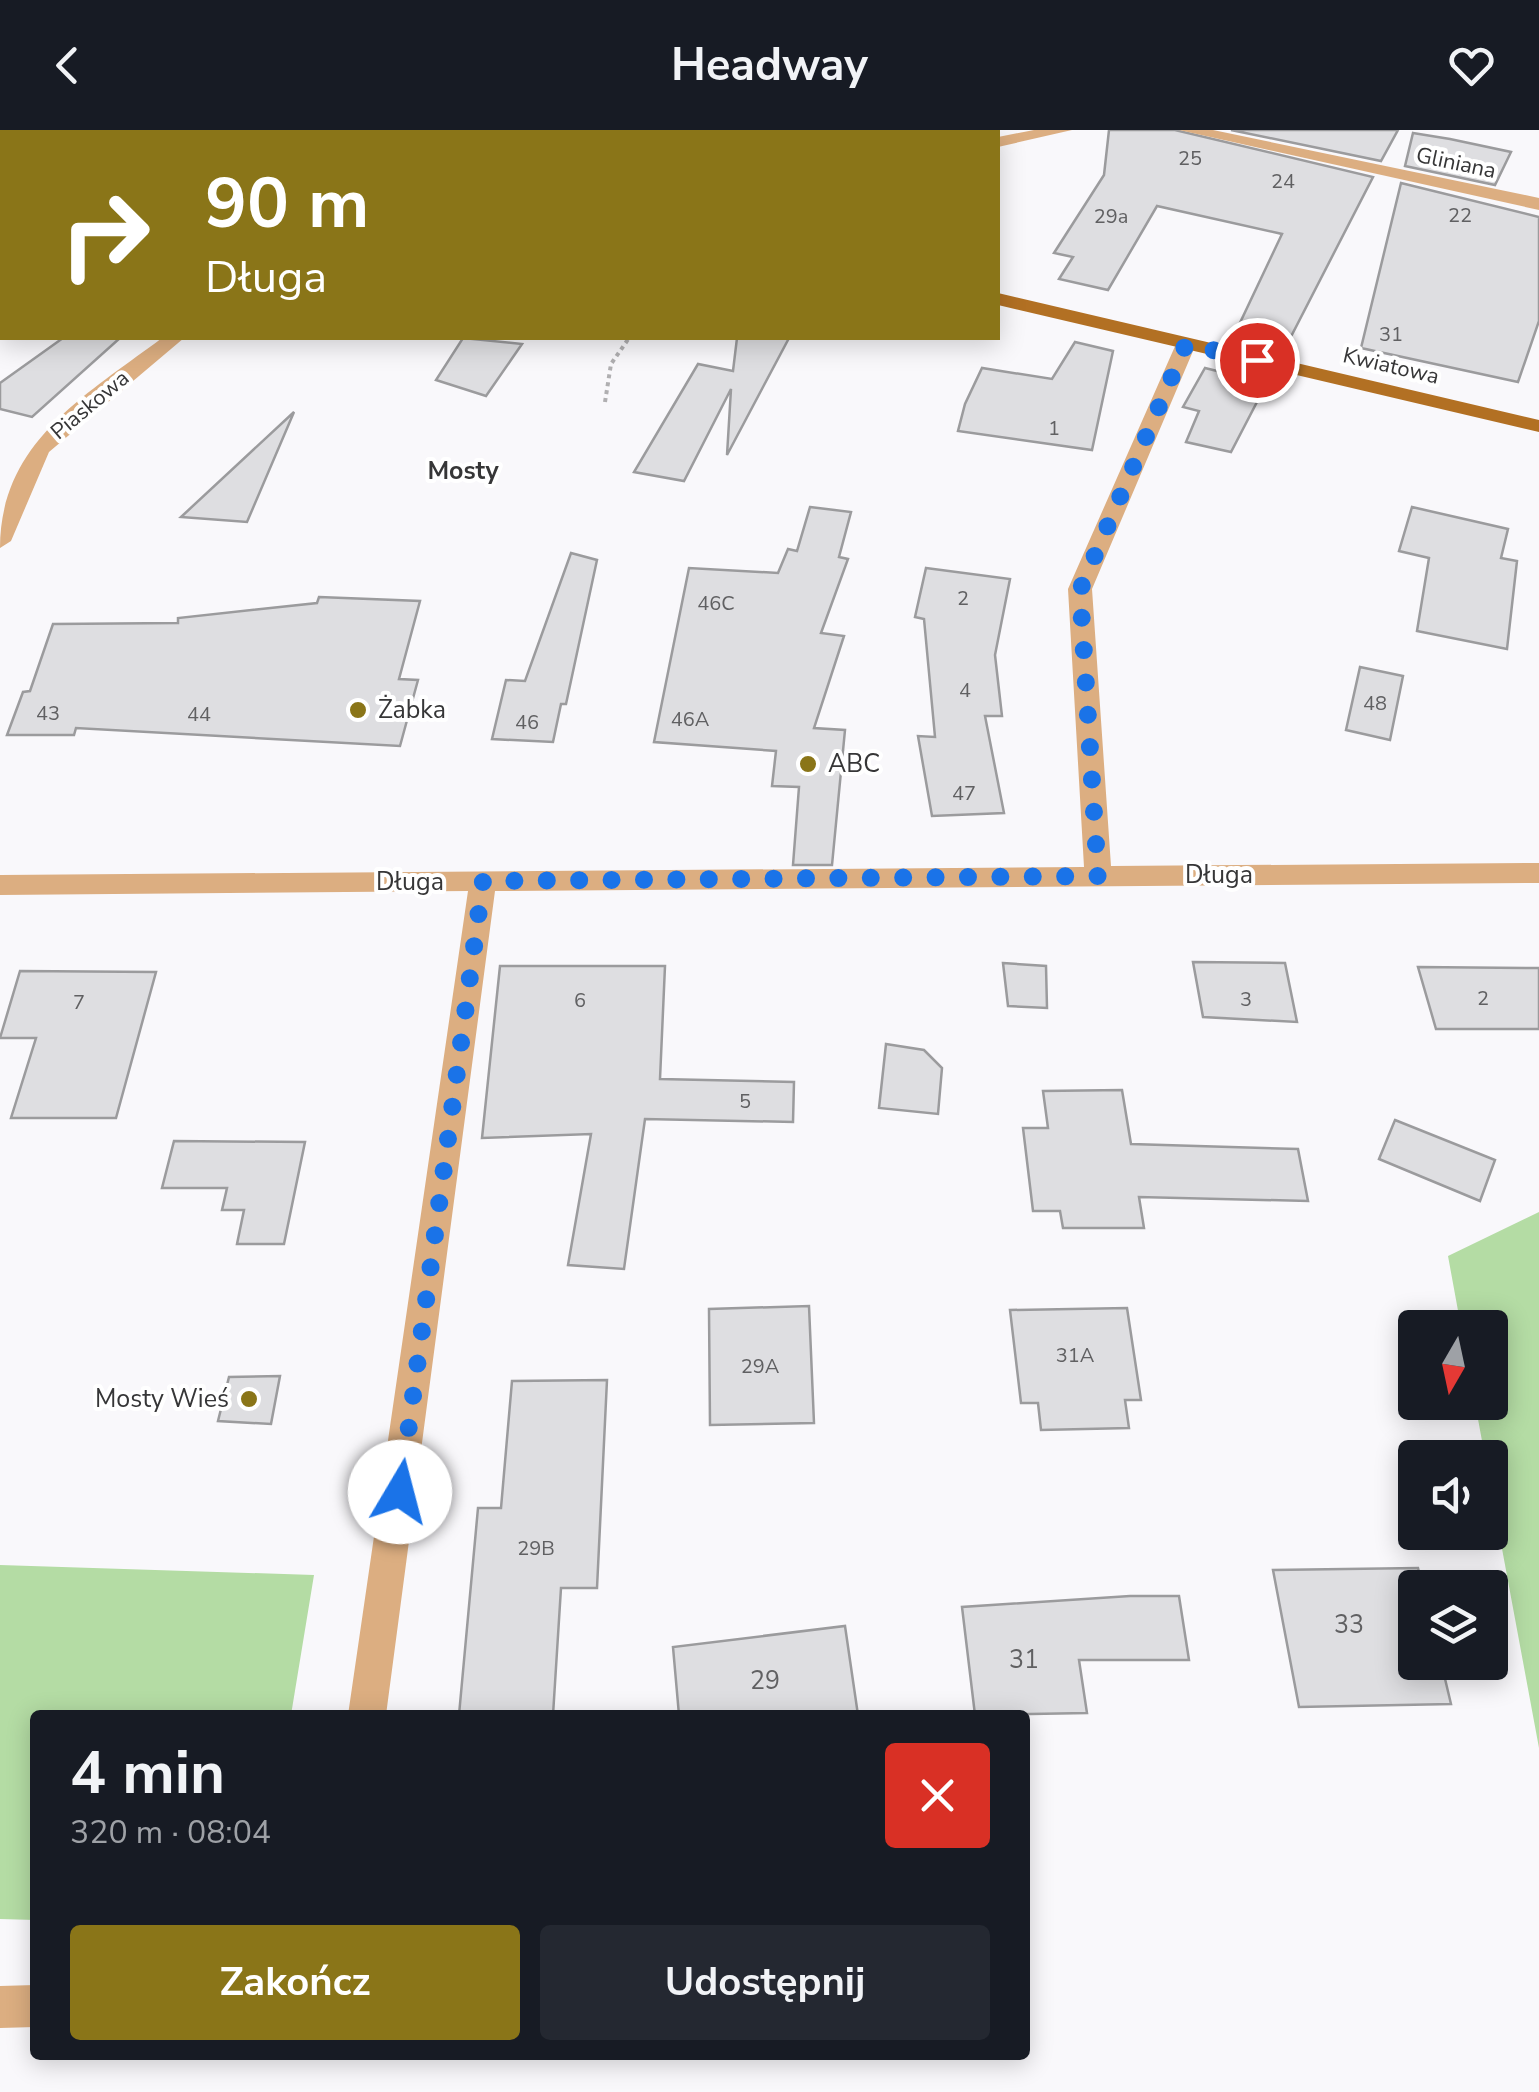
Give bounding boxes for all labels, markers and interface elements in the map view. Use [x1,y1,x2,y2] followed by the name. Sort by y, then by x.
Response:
[671,35,868,96] text: Headway
[40,38,95,93] icon: back
[1444,38,1499,93] icon: heart
[1413,140,1499,186] street label: Gliniana
[1178,145,1202,172] house number: 25
[205,156,369,252] text: 90 m
[1271,168,1295,195] house number: 24
[40,170,170,300] icon: right
[1448,202,1472,229] house number: 22
[1094,203,1128,230] house number: 29a
[205,247,327,308] text: Długa
[1215,318,1300,403] pin
[1379,321,1403,348] house number: 31
[1230,333,1285,388] icon: arrive
[1340,340,1442,392] street label: Kwiatowa
[44,363,136,447] street label: Piaskowa
[1048,415,1060,442] house number: 1
[427,454,499,488] district label: Mosty
[957,585,969,612] house number: 2
[697,590,735,617] house number: 46C
[959,677,971,704] house number: 4
[1363,690,1387,717] house number: 48
[378,693,446,727] place label: Żabka
[347,699,369,721] marker: Żabka
[36,700,60,727] house number: 43
[187,701,211,728] house number: 44
[671,706,710,733] house number: 46A
[515,709,539,736] house number: 46
[828,747,880,781] place label: ABC
[797,753,819,775] marker: ABC
[952,780,976,807] house number: 47
[1185,858,1253,892] street label: Długa
[376,865,444,899] street label: Długa
[1477,985,1489,1012] house number: 2
[1240,986,1252,1013] house number: 3
[574,987,586,1014] house number: 6
[73,989,85,1016] house number: 7
[739,1088,751,1115] house number: 5
[1398,1310,1508,1420] north arrow
[1398,1310,1508,1680] map controls
[1056,1342,1095,1369] house number: 31A
[741,1353,780,1380] house number: 29A
[95,1382,229,1416] place label: Mosty Wieś
[238,1388,260,1410] marker: Mosty Wieś
[348,1440,452,1544] position arrow
[1398,1440,1508,1550] button: sound
[517,1535,555,1562] house number: 29B
[1398,1570,1508,1680] button: layers
[1334,1608,1364,1642] house number: 33
[1009,1643,1039,1677] house number: 31
[750,1664,780,1698] house number: 29
[70,1732,225,1814] text: 4 min
[885,1743,990,1848] button: close
[70,1811,271,1854] text: 320 m · 08:04
[70,1925,520,2040] button: Zakończ
[540,1925,990,2040] button: Udostępnij

